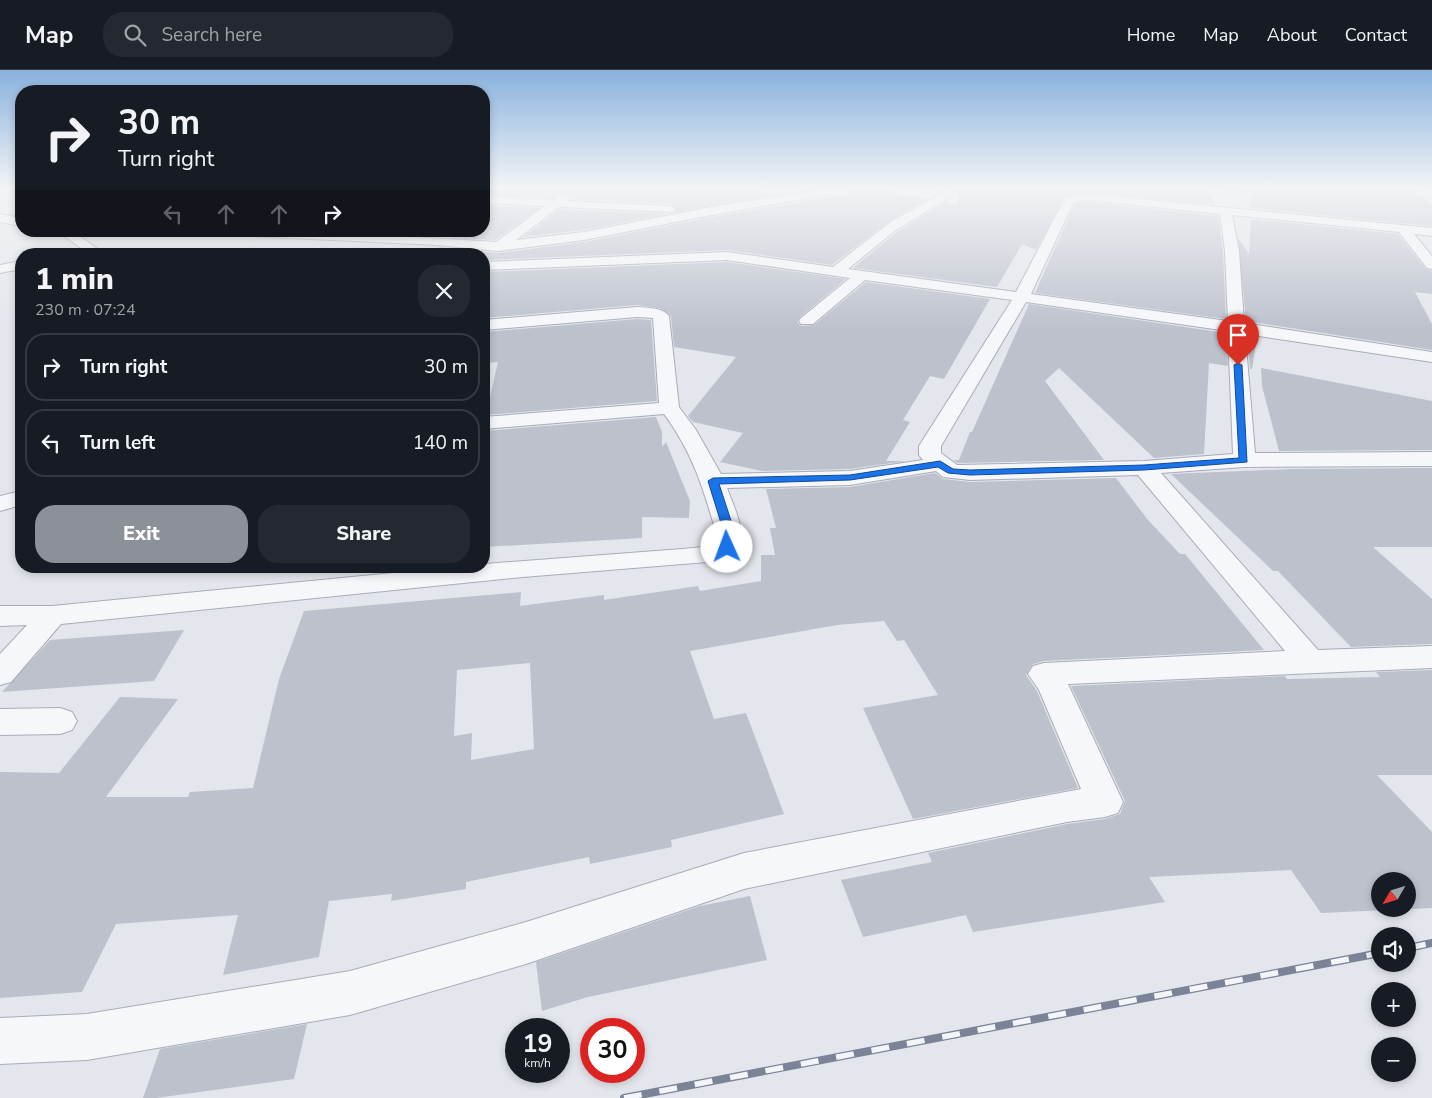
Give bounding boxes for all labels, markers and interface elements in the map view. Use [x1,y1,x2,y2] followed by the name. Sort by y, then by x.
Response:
[103,12,453,57] search box
[25,19,73,51] text: Map
[121,21,149,49] icon: search
[161,22,262,48] text: Search here
[1127,23,1175,47] text: Home
[1203,23,1239,47] text: Map
[1267,23,1317,47] text: About
[1345,23,1407,47] text: Contact
[118,99,200,146] text: 30 m
[35,105,100,170] icon: right
[118,144,214,174] text: Turn right
[159,200,187,228] icon: left
[212,200,240,228] icon: ahead
[265,200,293,228] icon: ahead
[318,200,346,228] icon: right
[35,259,114,300] text: 1 min
[418,265,470,317] button: close
[35,299,136,321] text: 230 m · 07:24
[1217,314,1259,365] pin
[1224,321,1252,349] icon: arrive
[37,353,65,381] icon: right
[80,354,167,380] text: Turn right
[424,354,468,380] text: 30 m
[37,429,65,457] icon: left
[80,430,155,456] text: Turn left
[413,430,468,456] text: 140 m
[35,505,248,563] button: Exit
[258,505,470,563] button: Share
[700,520,752,572] position arrow
[1371,872,1416,918] north arrow
[1371,872,1416,1082] map controls
[1371,927,1416,972] button: sound
[1371,982,1416,1027] button: +
[580,1018,645,1083] speed limit sign: 30
[522,1027,553,1061] text: 19
[1371,1037,1416,1082] button: −
[524,1055,551,1071] text: km/h

